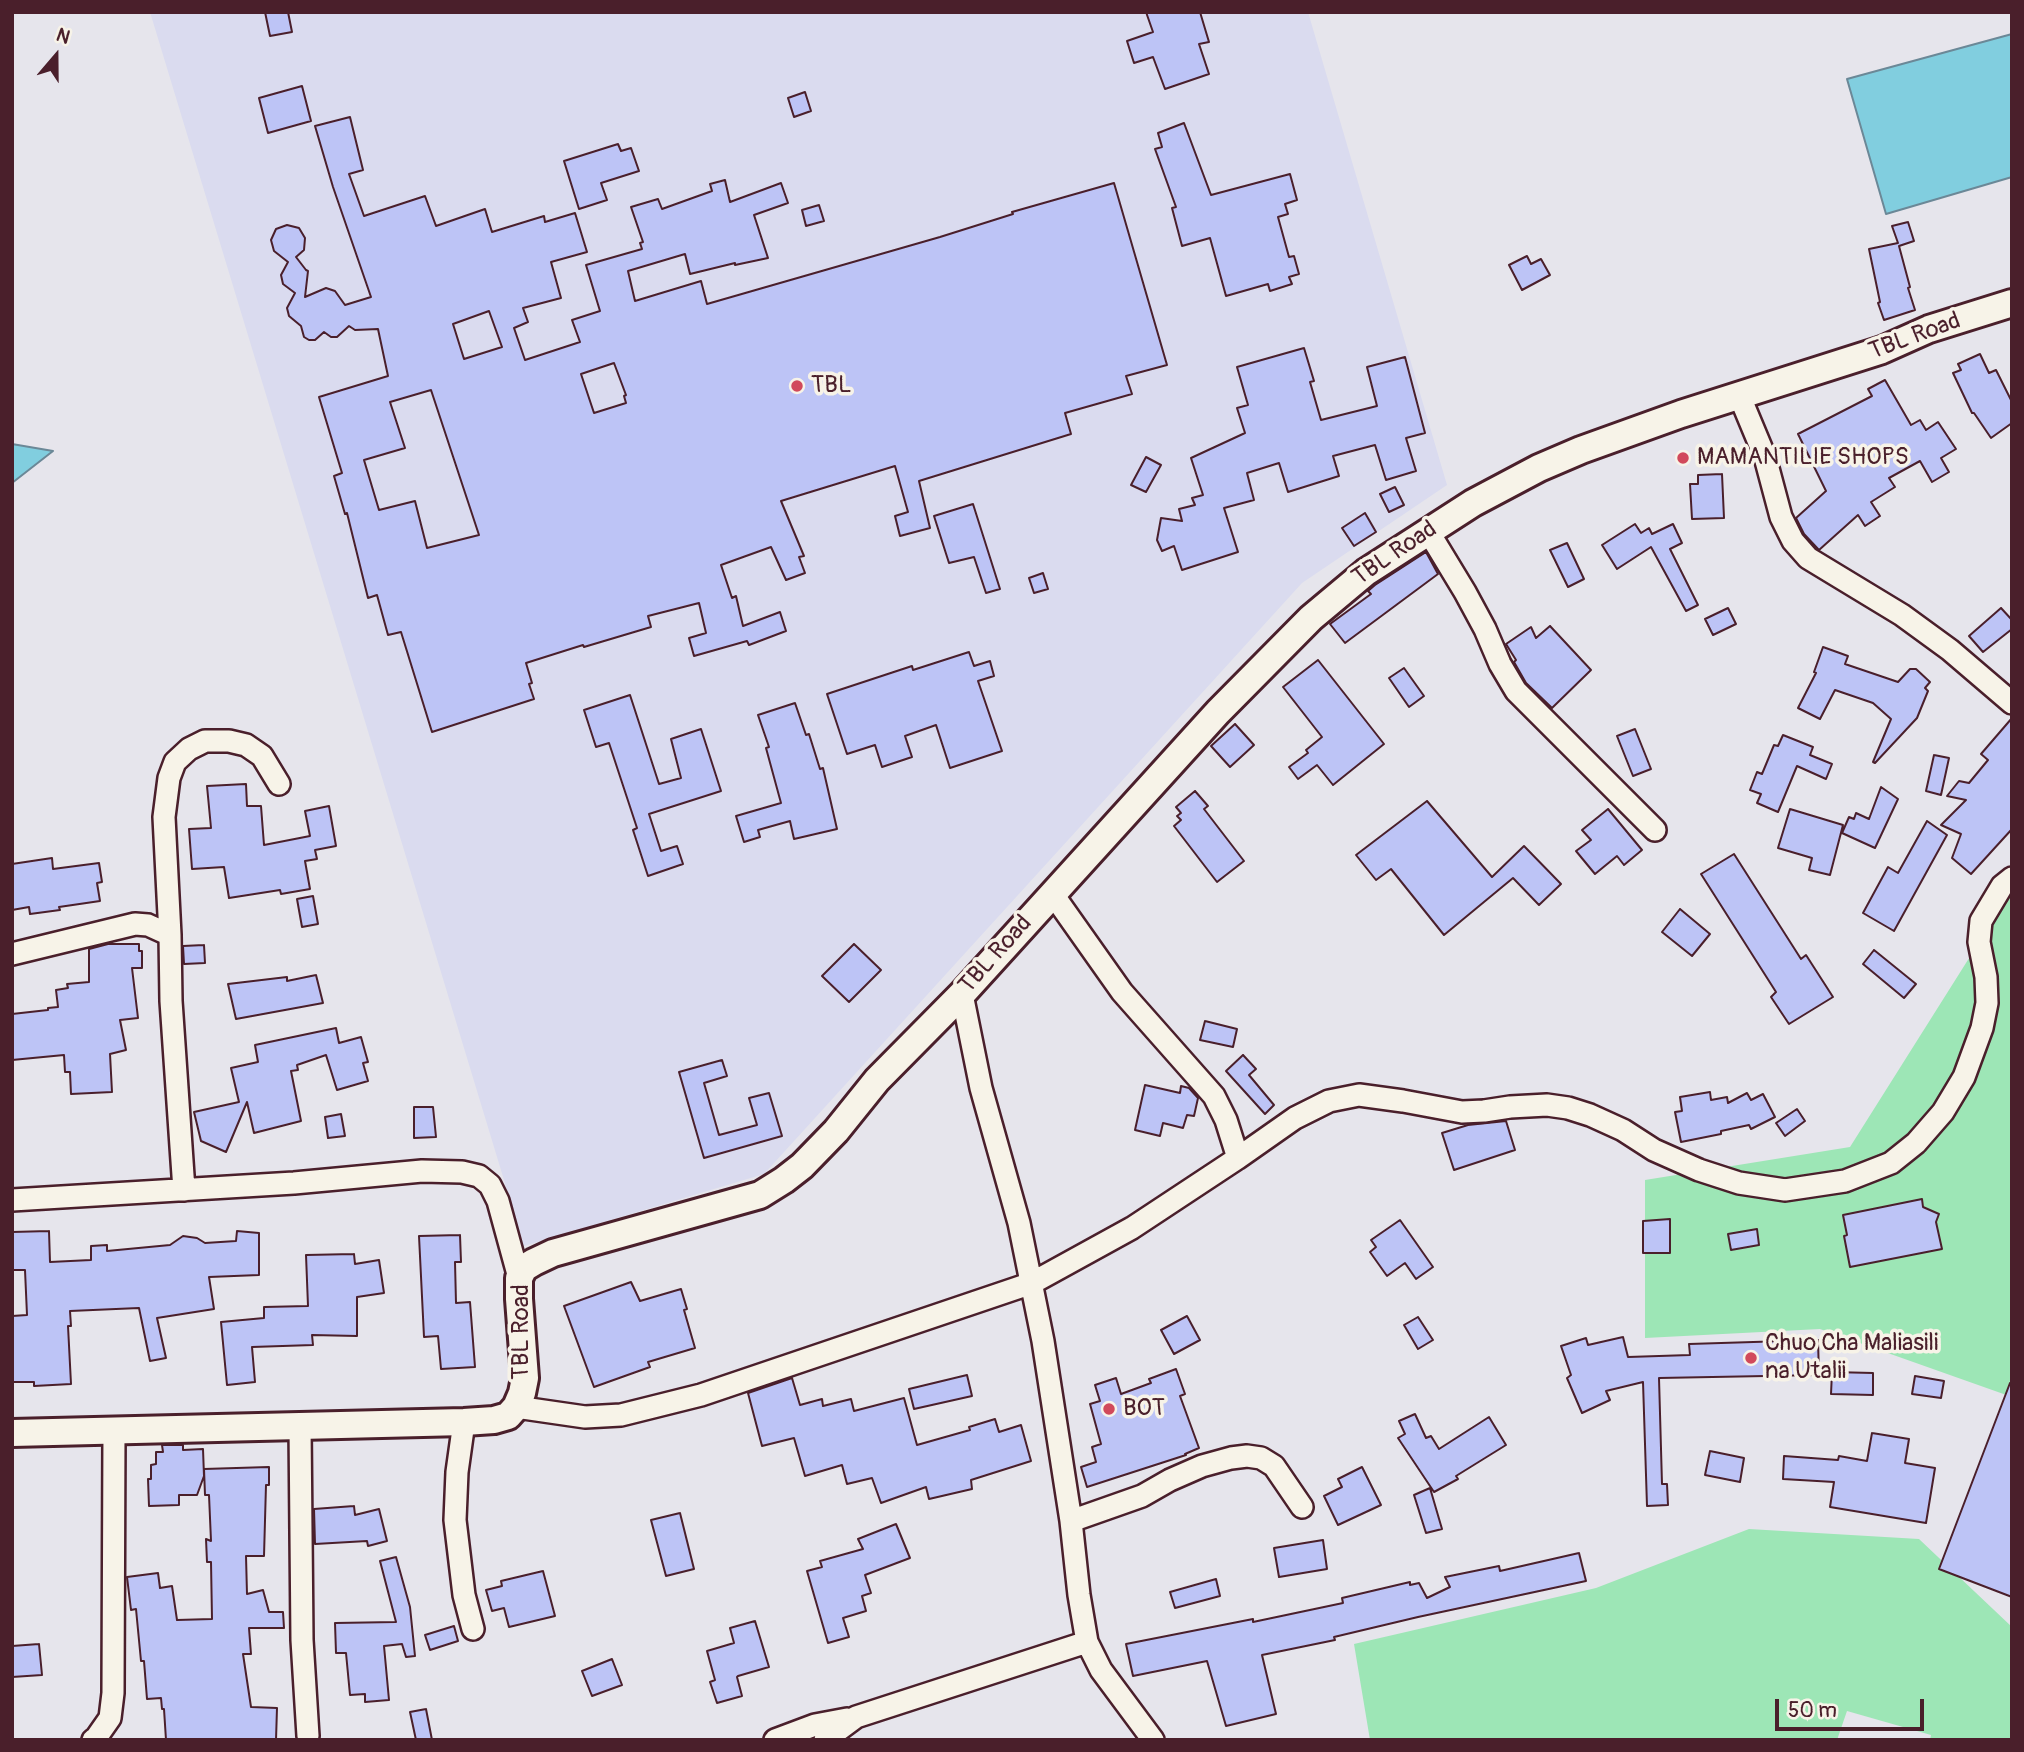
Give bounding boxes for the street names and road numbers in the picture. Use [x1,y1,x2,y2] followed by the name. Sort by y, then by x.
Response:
[1865,307,1965,367] street label: TBL Road
[1347,515,1443,593] street label: TBL Road
[953,910,1039,1000] street label: TBL Road
[508,1284,536,1380] street label: TBL Road

